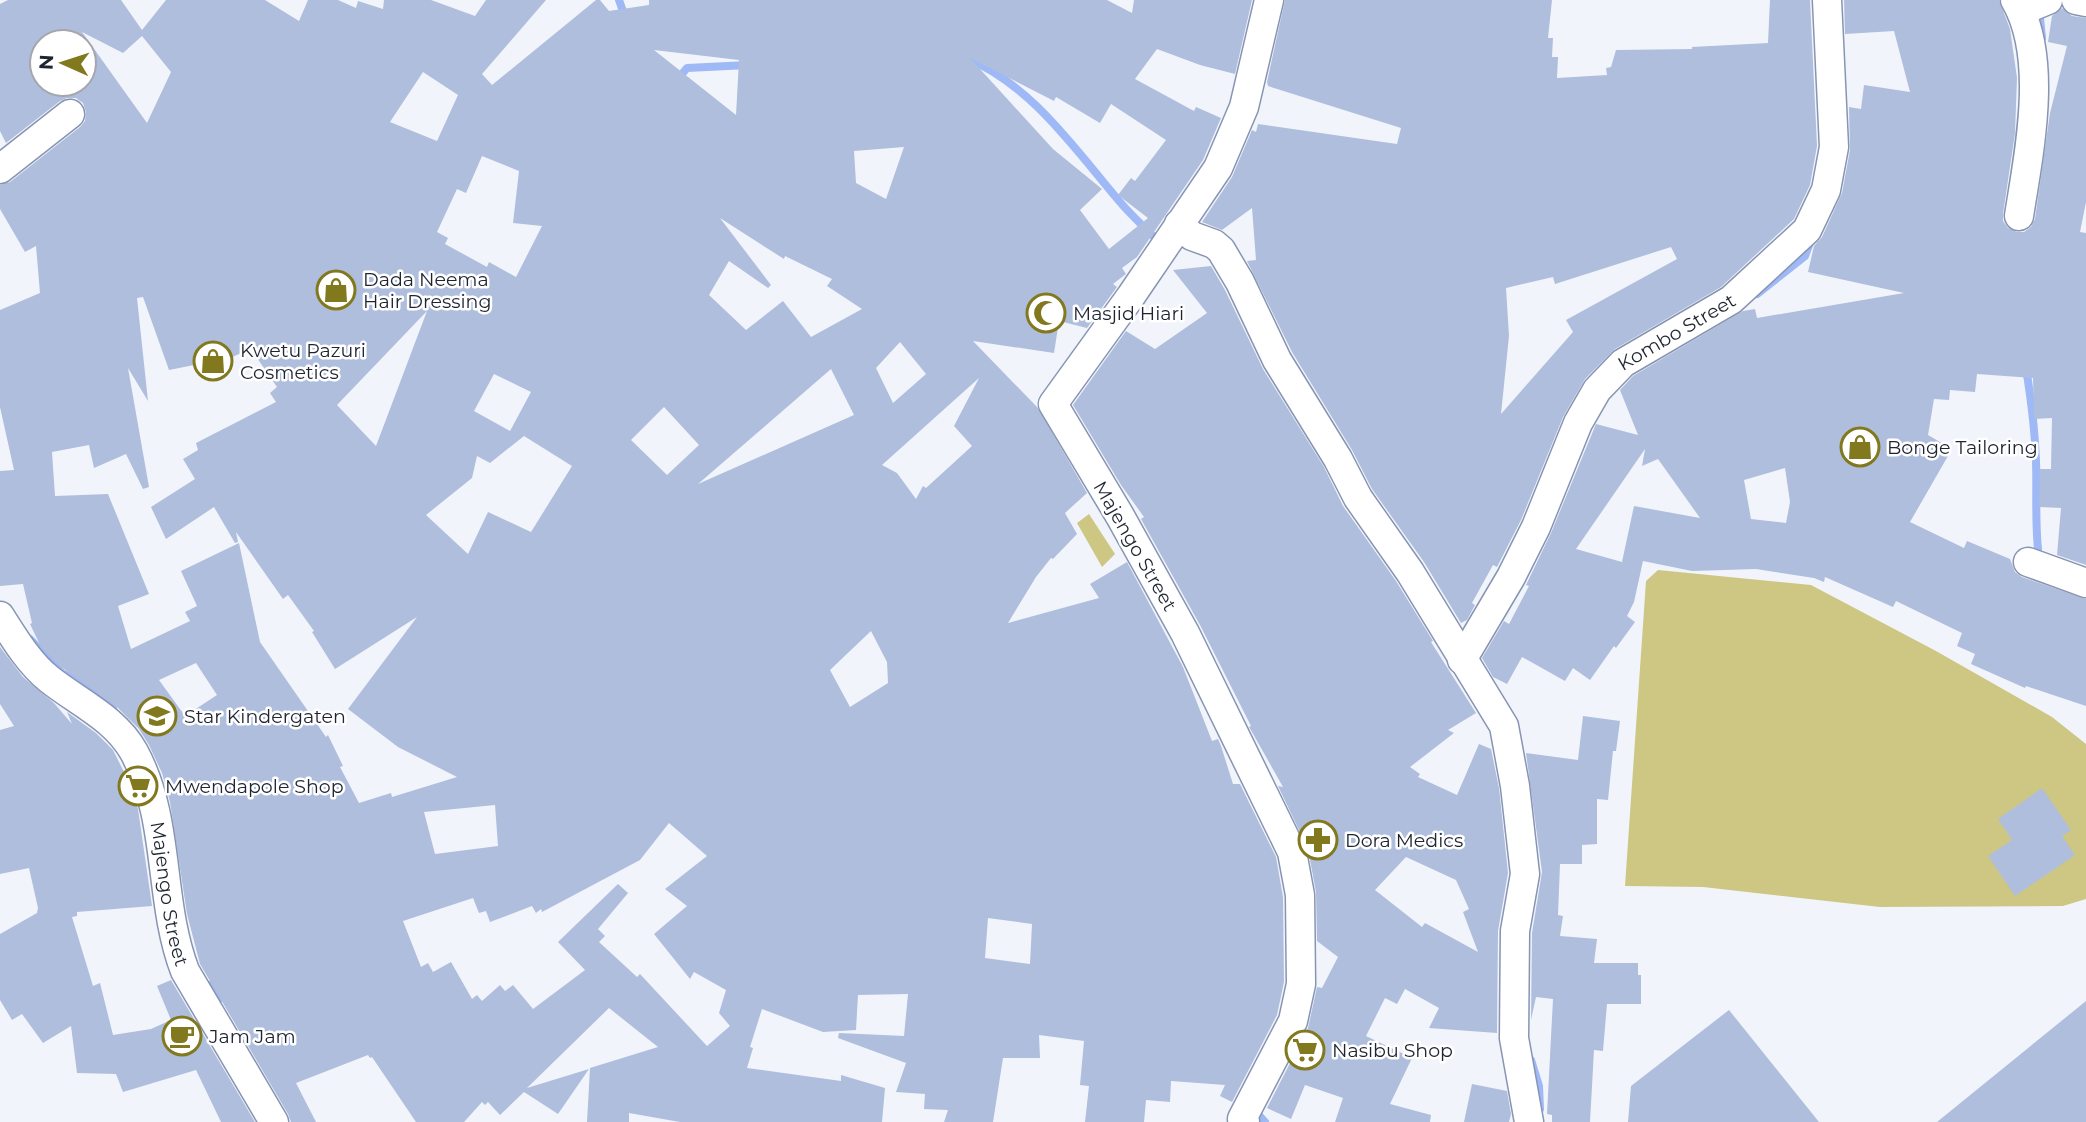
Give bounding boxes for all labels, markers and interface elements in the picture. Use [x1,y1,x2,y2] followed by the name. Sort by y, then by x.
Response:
[28,28,98,98] north arrow
[35,54,58,70] text: N
[363,268,491,313] place label: Dada Neema Hair Dressing
[315,269,357,311] shop icon: Dada Neema Hair Dressing
[1614,288,1740,375] street label: Kombo Street
[1025,292,1067,334] mosque icon: Masjid Hiari
[1073,302,1184,325] place label: Masjid Hiari
[240,339,366,384] place label: Kwetu Pazuri Cosmetics
[192,340,234,382] shop icon: Kwetu Pazuri Cosmetics
[1839,426,1881,468] shop icon: Bonge Tailoring
[1887,436,2038,459] place label: Bonge Tailoring
[1088,477,1182,615] street label: Majengo Street
[136,695,178,737] school or university icon: Star Kindergaten
[184,705,346,728] place label: Star Kindergaten
[117,765,159,807] supermarket icon: Mwendapole Shop
[165,775,344,798] place label: Mwendapole Shop
[1297,819,1339,861] pharmacy icon: Dora Medics
[146,820,194,969] street label: Majengo Street
[1345,829,1463,852] place label: Dora Medics
[161,1015,203,1057] cafe icon: Jam Jam
[208,1025,296,1048] place label: Jam Jam
[1284,1029,1326,1071] supermarket icon: Nasibu Shop
[1332,1039,1453,1062] place label: Nasibu Shop

